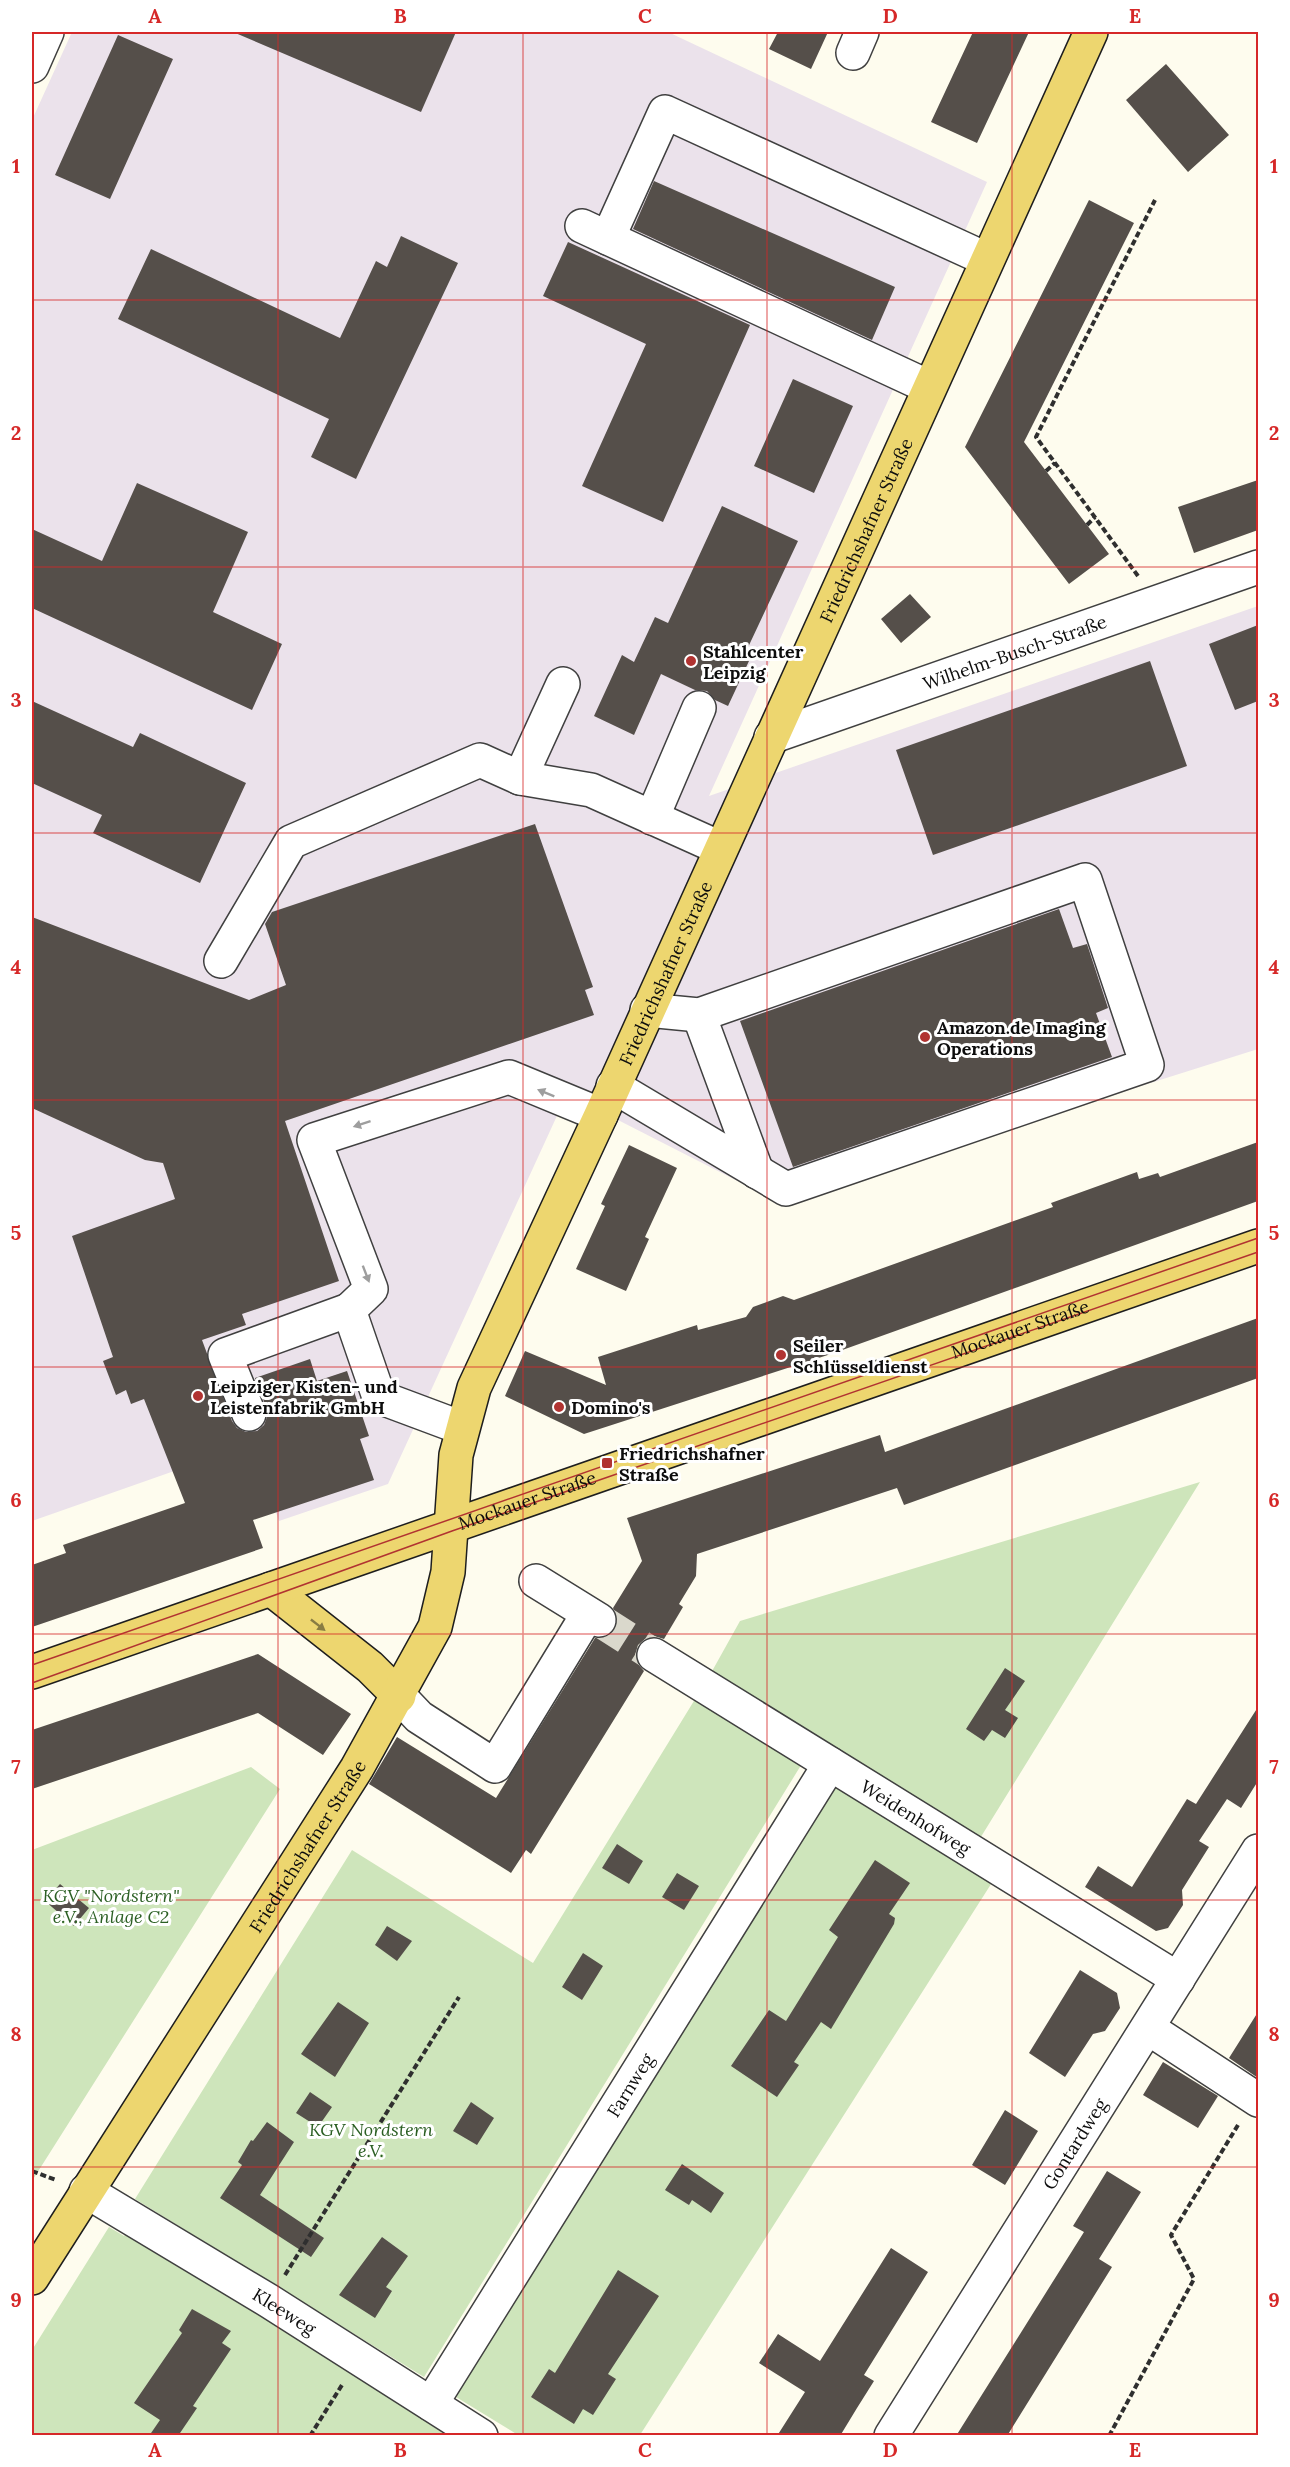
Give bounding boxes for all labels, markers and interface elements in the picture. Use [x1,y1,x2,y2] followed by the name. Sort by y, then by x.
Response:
[148,3,162,28] text: A
[393,3,407,28] text: B
[638,3,652,28] text: C
[882,3,898,28] text: D
[1129,3,1141,28] text: E
[12,153,20,178] text: 1
[1270,153,1278,178] text: 1
[11,420,21,445] text: 2
[1269,420,1279,445] text: 2
[814,434,917,626] street label: Friedrichshafner Straße
[920,609,1110,695] street label: Wilhelm-Busch-Straße
[703,640,804,684] place label: Stahlcenter Leipzig
[684,654,698,668] marker: Stahlcenter Leipzig
[10,687,22,712] text: 3
[1268,687,1280,712] text: 3
[614,877,717,1069] street label: Friedrichshafner Straße
[11,954,22,979] text: 4
[1269,954,1280,979] text: 4
[937,1016,1107,1060] place label: Amazon.de Imaging Operations
[918,1030,932,1044] marker: Amazon.de Imaging Operations
[537,1088,555,1098] one-way arrow
[353,1120,371,1130] one-way arrow
[11,1220,22,1245] text: 5
[1269,1220,1280,1245] text: 5
[361,1266,371,1284] one-way arrow
[948,1294,1092,1363] street label: Mockauer Straße
[793,1334,928,1378] place label: Seiler Schlüsseldienst
[774,1348,788,1362] marker: Seiler Schlüsseldienst
[210,1375,398,1419] place label: Leipziger Kisten- und Leistenfabrik GmbH
[191,1389,205,1403] marker: Leipziger Kisten- und Leistenfabrik GmbH
[571,1396,651,1419] place label: Domino's
[552,1400,566,1414] marker: Domino's
[619,1442,765,1486] place label: Friedrichshafner Straße
[600,1456,614,1470] marker: Friedrichshafner Straße
[455,1465,599,1535] street label: Mockauer Straße
[10,1487,22,1512] text: 6
[1268,1487,1280,1512] text: 6
[310,1619,325,1631] one-way arrow
[11,1754,21,1779] text: 7
[1269,1754,1279,1779] text: 7
[244,1756,371,1937] street label: Friedrichshafner Straße
[857,1774,976,1860] street label: Weidenhofweg
[42,1884,180,1928] park label: KGV "Nordstern" e.V., Anlage C2
[10,2021,22,2046] text: 8
[1268,2021,1280,2046] text: 8
[601,2048,659,2121] street label: Farnweg
[1037,2093,1112,2194] street label: Gontardweg
[309,2118,433,2162] park label: KGV Nordstern e.V.
[249,2283,321,2340] street label: Kleeweg
[10,2287,22,2312] text: 9
[1268,2287,1280,2312] text: 9
[148,2437,162,2462] text: A
[393,2437,407,2462] text: B
[638,2437,652,2462] text: C
[882,2437,898,2462] text: D
[1129,2437,1141,2462] text: E

